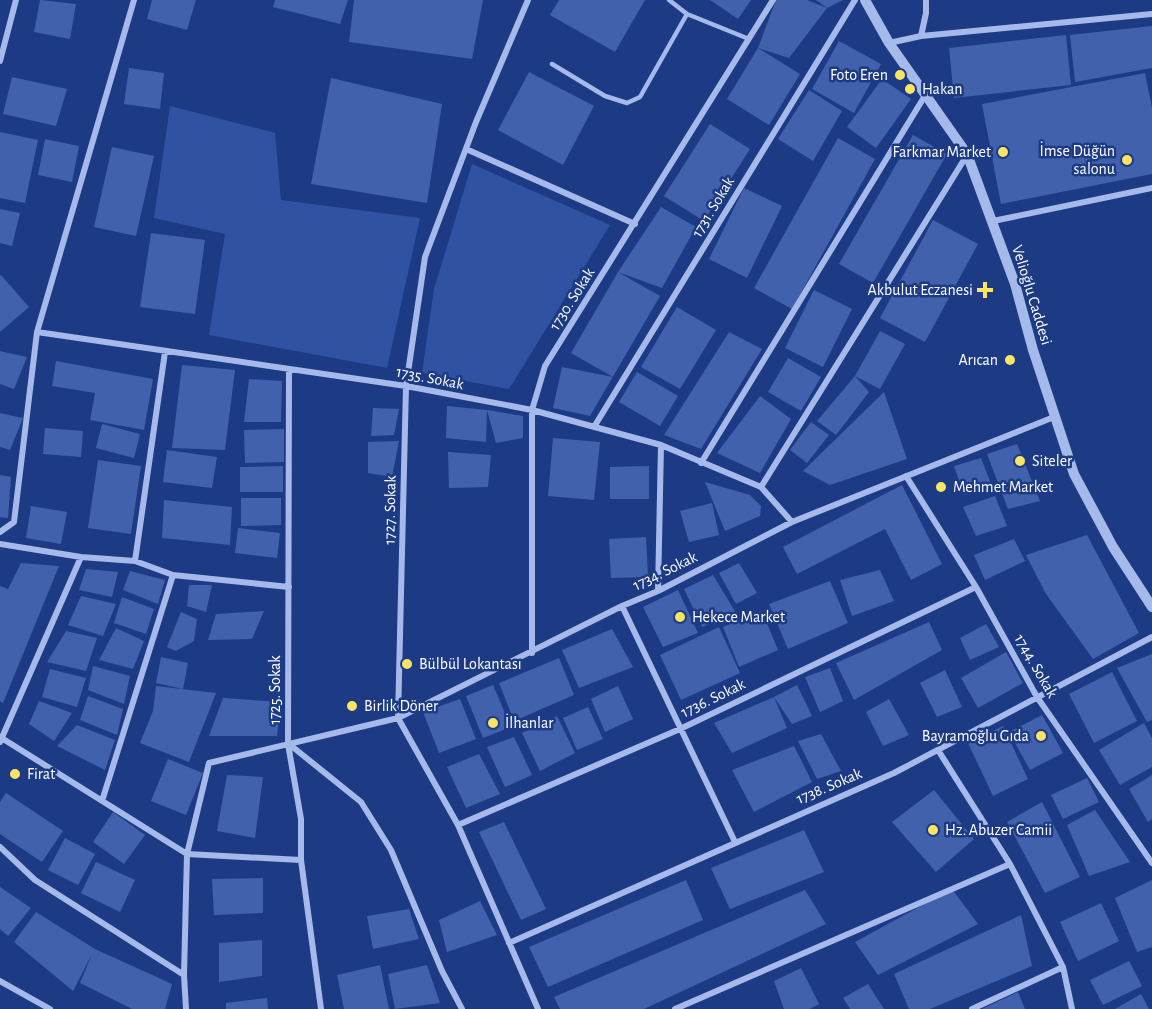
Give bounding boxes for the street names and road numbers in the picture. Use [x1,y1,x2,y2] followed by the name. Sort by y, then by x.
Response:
[689,173,738,240] street label: 1731. Sokak
[1009,243,1055,347] street label: Velioğlu Caddesi
[547,264,598,333] street label: 1730. Sokak
[395,364,466,393] street label: 1735. Sokak
[381,475,399,545] street label: 1727. Sokak
[630,548,700,593] street label: 1734. Sokak
[1011,631,1061,701] street label: 1744. Sokak
[267,655,283,725] street label: 1725. Sokak
[678,675,748,720] street label: 1736. Sokak
[794,765,865,807] street label: 1738. Sokak

